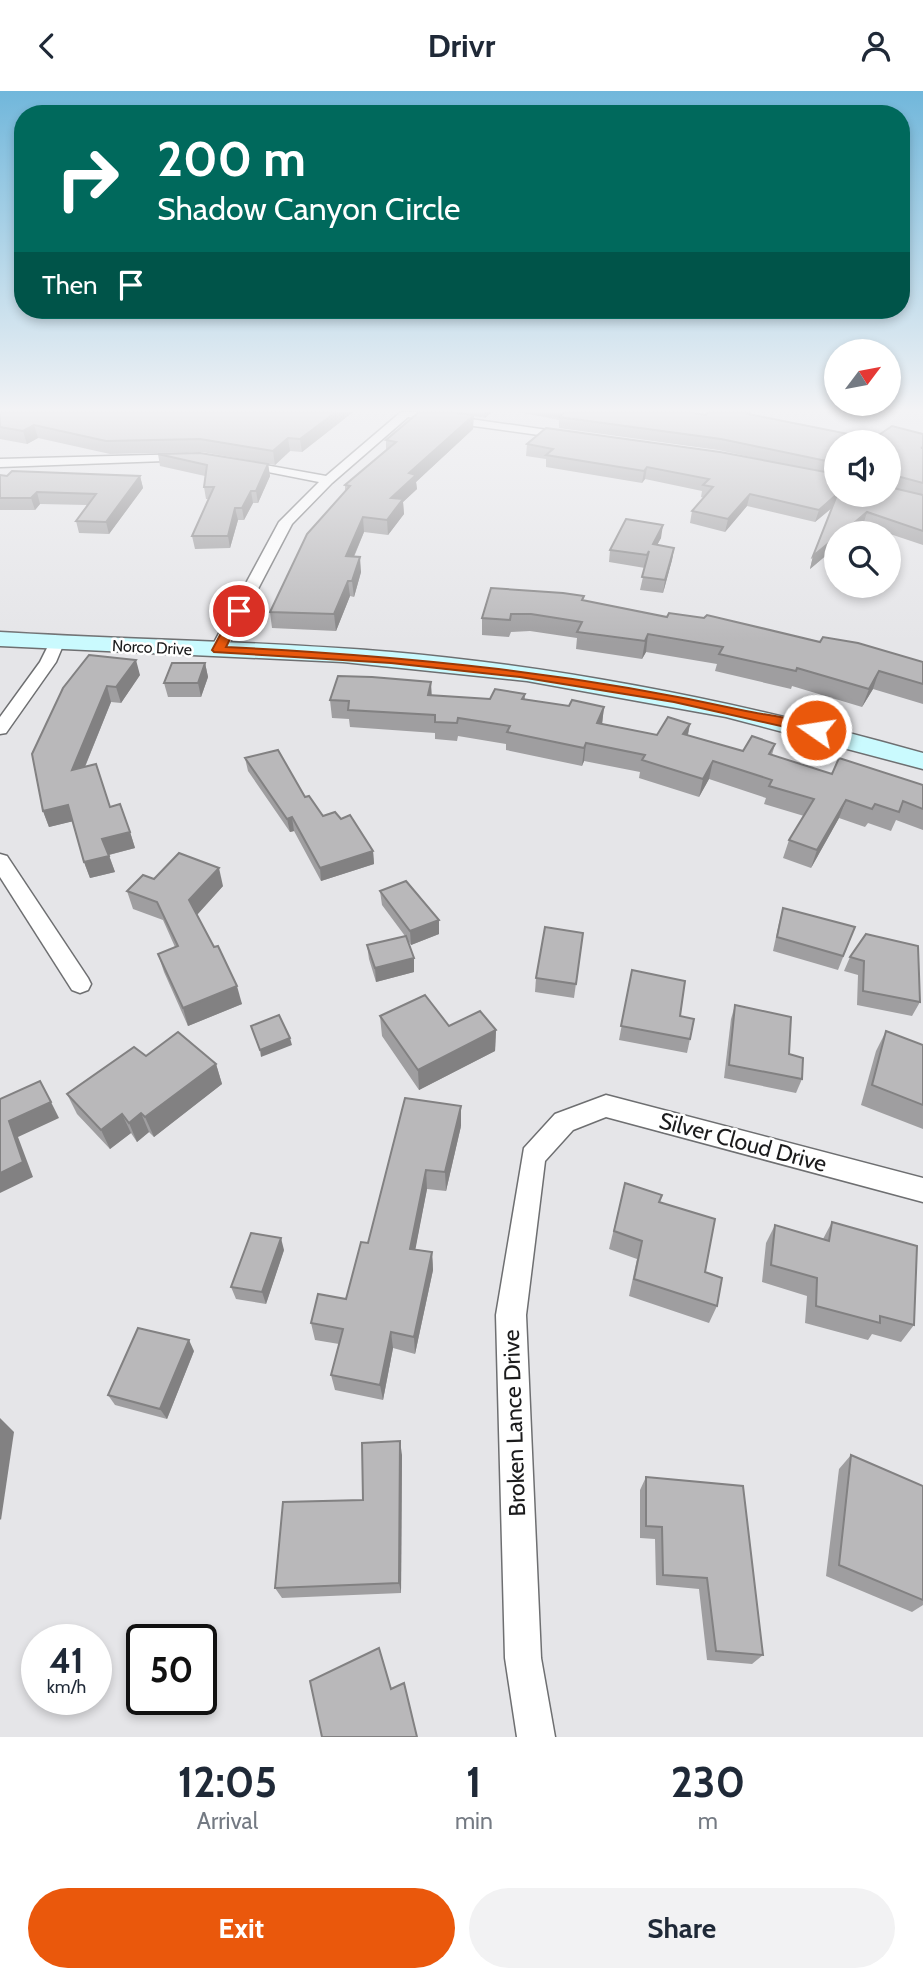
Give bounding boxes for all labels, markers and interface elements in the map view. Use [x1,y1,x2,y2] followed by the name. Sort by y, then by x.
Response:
[428,26,495,65] text: Drivr
[28,27,66,65] icon: back
[857,27,895,65] icon: person
[157,129,306,188] text: 200 m
[42,133,133,224] icon: right
[157,189,460,228] text: Shadow Canyon Circle
[112,266,150,304] icon: arrive
[42,269,98,301] text: Then
[824,339,901,417] north arrow
[824,339,901,598] map controls
[824,430,901,507] button: sound
[824,521,901,598] button: search
[209,581,269,641] pin
[220,592,258,630] icon: arrive
[111,636,192,659] street label: Norco Drive
[779,693,853,767] position arrow
[656,1106,830,1178] street label: Silver Cloud Drive
[497,1329,531,1517] street label: Broken Lance Drive
[126,1624,217,1715] speed limit sign: 50
[49,1639,84,1682] text: 41
[47,1676,86,1698] text: km/h
[178,1756,277,1808] text: 12:05
[466,1756,482,1808] text: 1
[671,1756,745,1808] text: 230
[197,1807,258,1835] text: Arrival
[455,1807,493,1835] text: min
[698,1807,718,1835] text: m
[28,1888,455,1968] button: Exit
[469,1888,895,1968] button: Share

